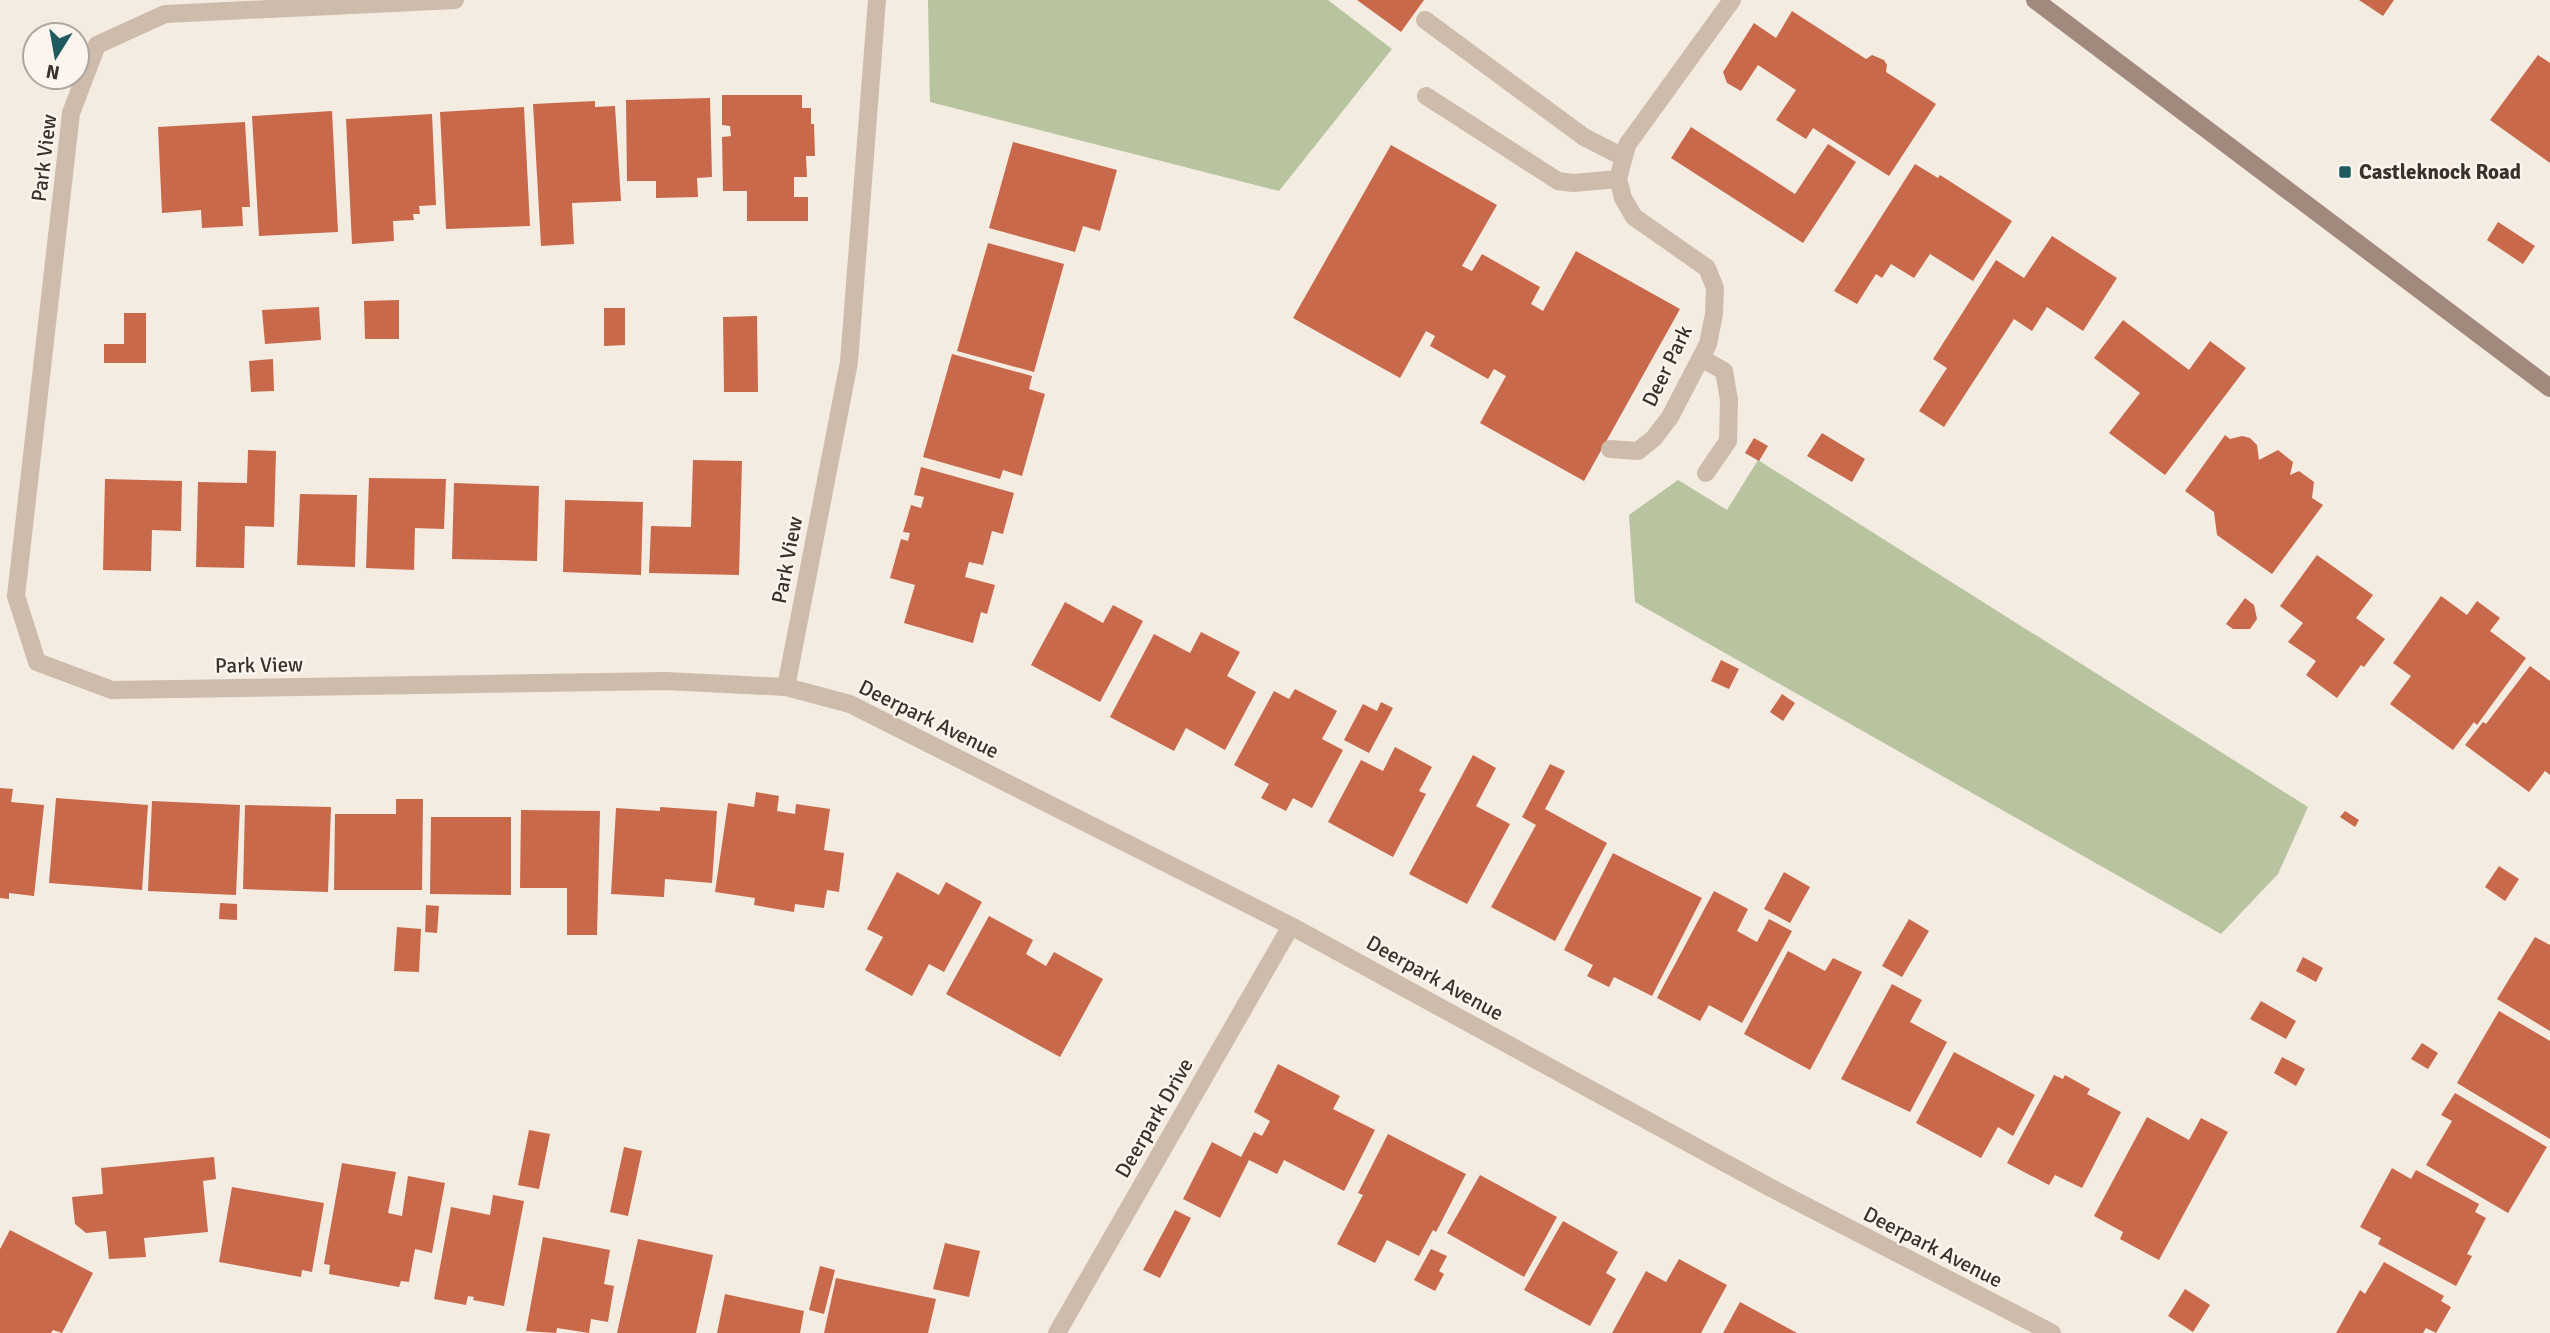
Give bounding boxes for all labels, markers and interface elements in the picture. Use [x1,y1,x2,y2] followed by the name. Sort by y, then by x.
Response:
[21,21,91,91] north arrow
[44,59,62,85] text: N
[26,113,62,203] street label: Park View
[2359,159,2521,185] place label: Castleknock Road
[2337,164,2353,180] marker: Castleknock Road
[1636,321,1698,411] street label: Deer Park
[766,514,808,606] street label: Park View
[215,651,303,679] street label: Park View
[855,674,1003,764] street label: Deerpark Avenue
[1362,930,1508,1026] street label: Deerpark Avenue
[1109,1053,1199,1183] street label: Deerpark Drive
[1859,1201,2007,1293] street label: Deerpark Avenue

